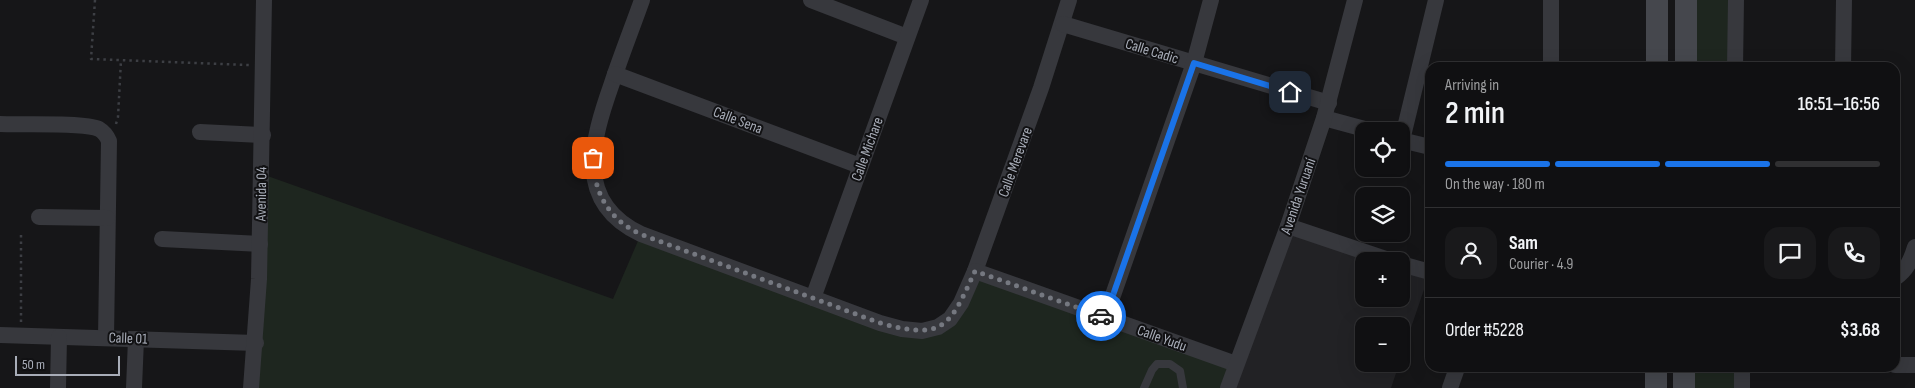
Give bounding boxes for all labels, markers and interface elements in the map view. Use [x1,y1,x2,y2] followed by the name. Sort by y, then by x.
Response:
[1123,34,1181,69] street label: Calle Cadic
[1269,71,1311,113] pin
[1445,76,1499,95] text: Arriving in
[1276,78,1304,106] icon: home
[1798,93,1880,116] text: 16:51–16:56
[1445,94,1505,133] text: 2 min
[710,102,765,139] street label: Calle Sena
[847,115,888,184] street label: Calle Michare
[1355,122,1410,372] map controls
[1355,122,1410,177] button: locate
[994,125,1037,200] street label: Calle Merevare
[572,137,614,179] pin
[579,144,607,172] icon: bag
[1276,155,1320,238] street label: Avenida Yuruaní
[252,167,271,222] street label: Avenida 04
[1445,175,1545,194] text: On the way · 180 m
[1355,187,1410,242] button: layers
[1445,227,1497,279] button: person
[1764,227,1816,279] button: chat
[1828,227,1880,279] button: phone
[1509,232,1538,255] text: Sam
[1355,252,1410,307] button: +
[1509,255,1573,274] text: Courier · 4.9
[1076,291,1126,341] courier
[1087,302,1115,330] icon: car
[1355,317,1410,372] button: −
[1445,319,1524,342] text: Order #5228
[1840,319,1880,342] text: $3.68
[1135,321,1189,356] street label: Calle Yudu
[108,328,148,349] street label: Calle 01
[15,353,120,376] scale bar
[22,356,45,373] text: 50 m

